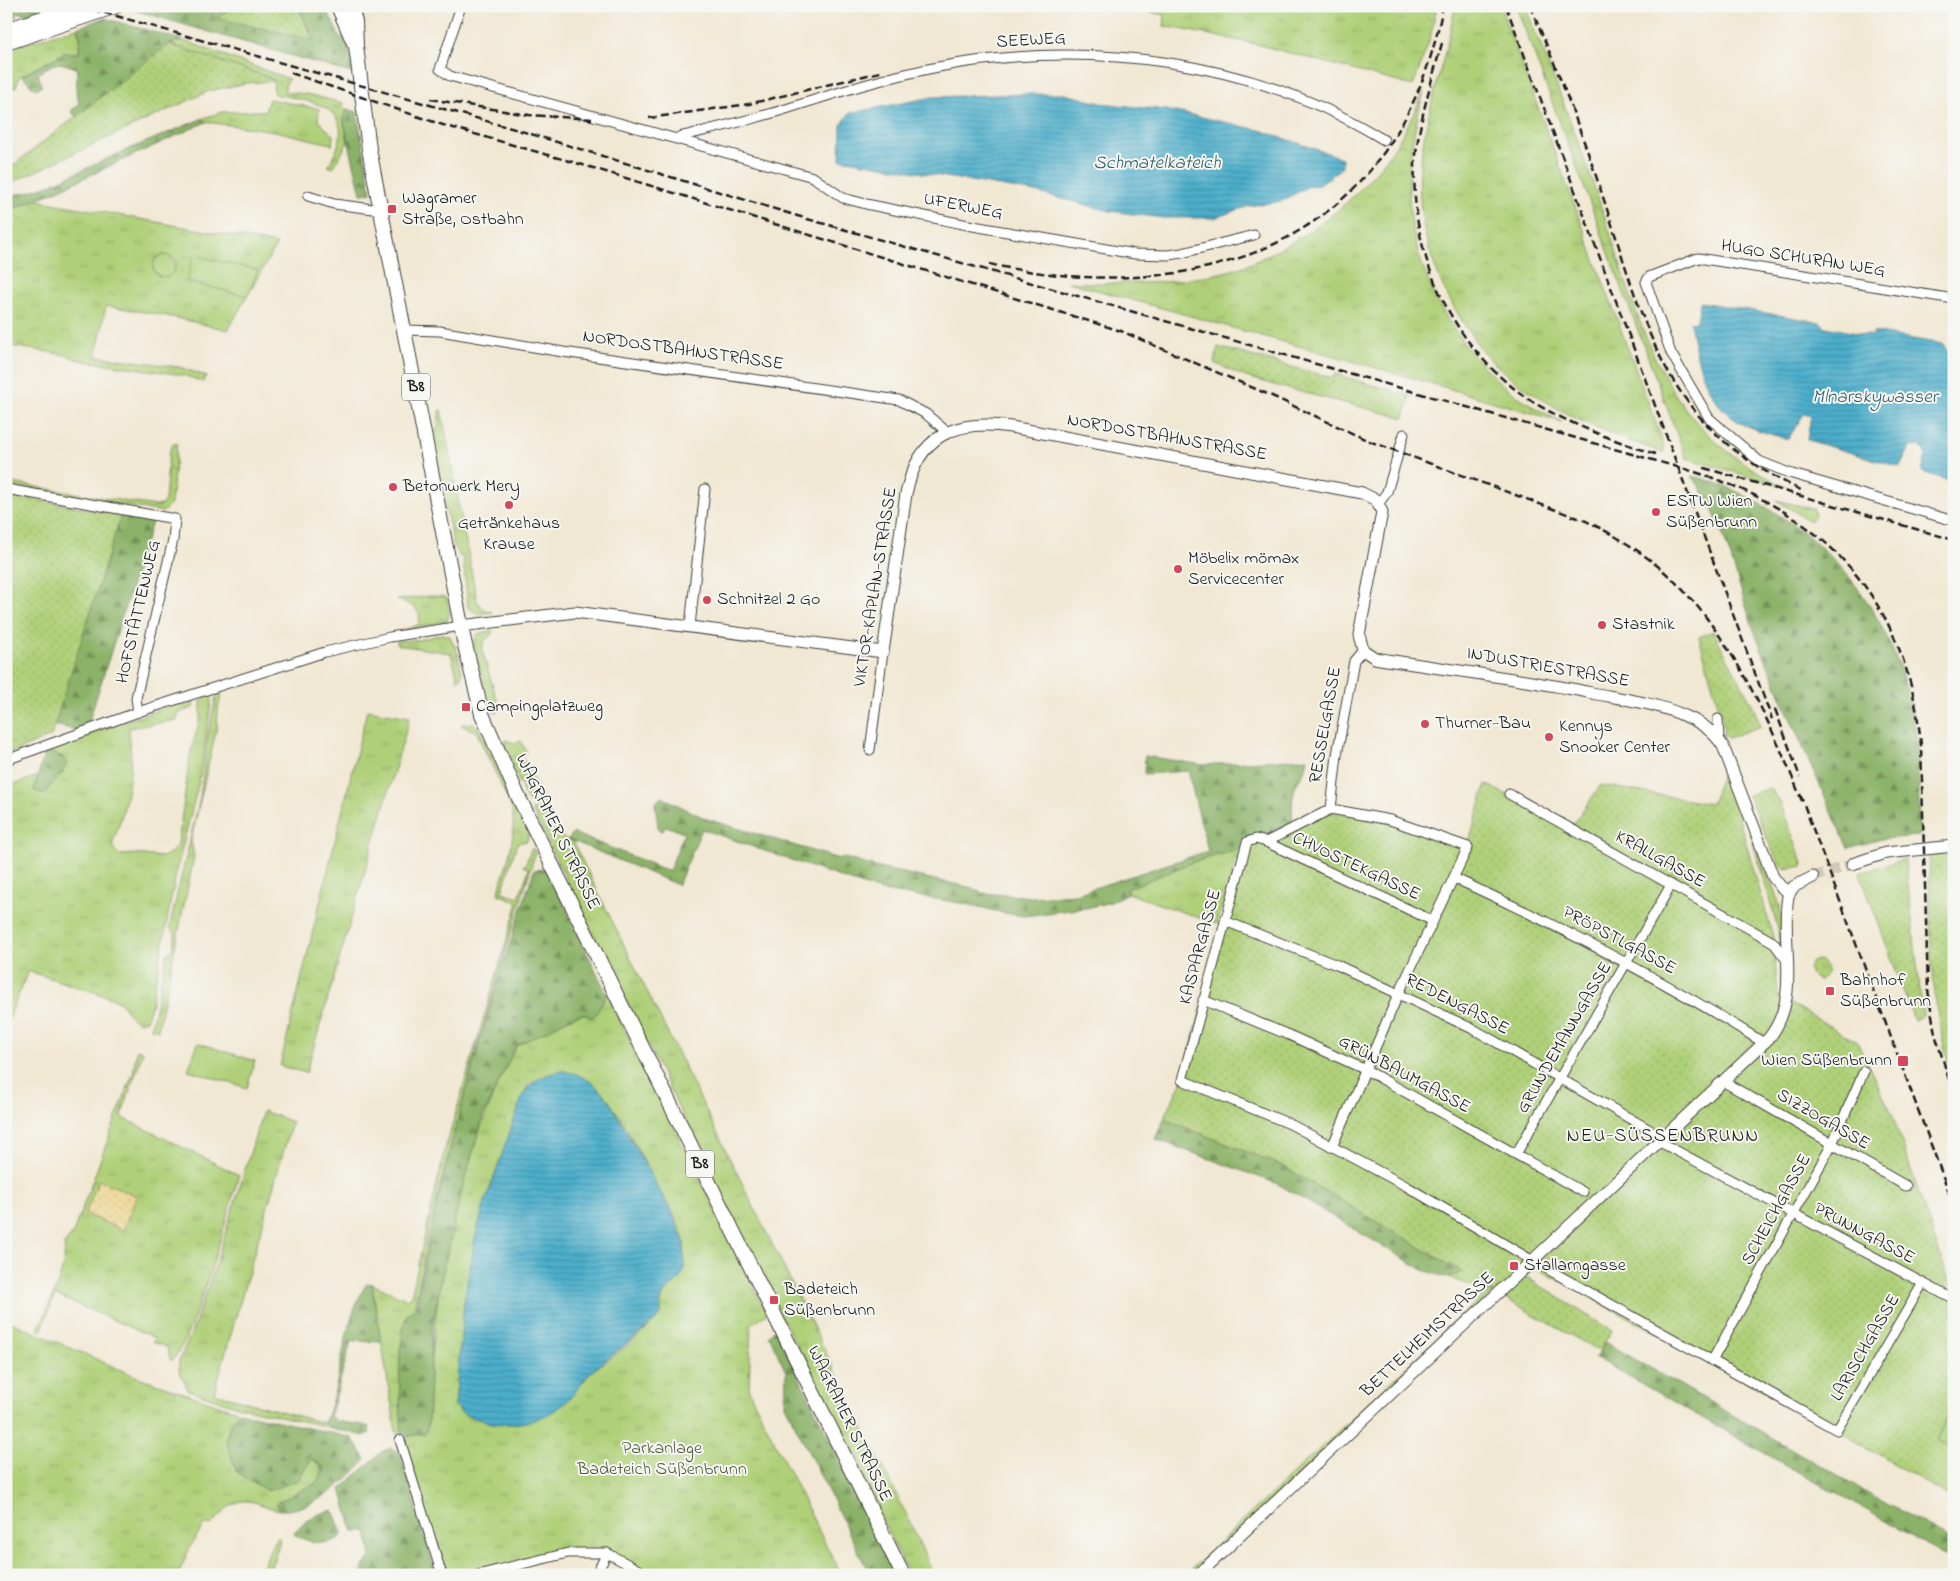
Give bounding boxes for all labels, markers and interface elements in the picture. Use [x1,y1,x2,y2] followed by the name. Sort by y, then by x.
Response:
[996,26,1066,56] street label: SEEWEG
[1093,150,1222,177] water label: Schmatelkateich
[402,186,524,233] place label: Wagramer Straße, Ostbahn
[921,187,1005,227] street label: UFERWEG
[386,203,398,215] marker: Wagramer Straße, Ostbahn
[1719,233,1887,285] street label: HUGO SCHURAN WEG
[581,324,785,378] street label: NORDOSTBAHNSTRASSE
[402,374,430,401] road number: B8
[1812,384,1940,411] water label: Mlnarskywasser
[1065,408,1269,468] street label: NORDOSTBAHNSTRASSE
[402,474,520,500] place label: Betonwerk Mery
[387,481,399,493] marker: Betonwerk Mery
[847,485,905,690] street label: VIKTOR-KAPLAN-STRASSE
[1666,489,1757,536] place label: ESTW Wien Süßenbrunn
[503,499,515,511] marker: Getränkehaus Krause
[1650,506,1662,518] marker: ESTW Wien Süßenbrunn
[458,511,560,558] place label: Getränkehaus Krause
[110,538,168,686] street label: HOFSTÄTTENWEG
[1188,546,1299,593] place label: Möbelix mömax Servicecenter
[1172,563,1184,575] marker: Möbelix mömax Servicecenter
[717,587,820,613] place label: Schnitzel 2 Go
[701,594,713,606] marker: Schnitzel 2 Go
[1612,612,1675,638] place label: Stastnik
[1596,619,1608,631] marker: Stastnik
[1465,641,1632,695] street label: INDUSTRIESTRASSE
[1303,665,1349,785] street label: RESSELGASSE
[476,694,603,721] place label: Campingplatzweg
[460,701,472,713] marker: Campingplatzweg
[1435,711,1531,737] place label: Thurner-Bau
[1559,714,1671,761] place label: Kennys Snooker Center
[1419,718,1431,730] marker: Thurner-Bau
[1543,731,1555,743] marker: Kennys Snooker Center
[508,750,606,914] street label: WAGRAMER STRASSE
[1610,825,1710,896] street label: KRALLGASSE
[1288,826,1424,908] street label: CHVOSTEKGASSE
[1173,886,1229,1008] street label: KASPARGASSE
[1557,900,1681,982] street label: PRÖPSTLGASSE
[1511,957,1619,1119] street label: GRUNDEMANNGASSE
[1401,968,1514,1042] street label: REDENGASSE
[1839,968,1931,1015] place label: Bahnhof Süßenbrunn
[1824,985,1836,997] marker: Bahnhof Süßenbrunn
[1333,1029,1475,1121] street label: GRÜNBAUMGASSE
[1761,1048,1892,1074] place label: Wien Süßenbrunn
[1896,1054,1910,1068] marker: Wien Süßenbrunn
[1772,1083,1874,1157] street label: SIZZOGASSE
[1567,1123,1759,1150] district label: NEU-SÜSSENBRUNN
[1736,1149,1818,1270] street label: SCHEICHGASSE
[686,1150,714,1178] road number: B8
[1809,1196,1919,1272] street label: PRUNNGASSE
[1524,1253,1627,1280] place label: Stallarngasse
[1508,1260,1520,1272] marker: Stallarngasse
[1355,1266,1501,1405] street label: BETTELHEIMSTRASSE
[783,1277,875,1324] place label: Badeteich Süßenbrunn
[1825,1289,1907,1407] street label: LARISCHGASSE
[768,1294,780,1306] marker: Badeteich Süßenbrunn
[800,1342,898,1506] street label: WAGRAMER STRASSE
[576,1436,747,1483] park label: Parkanlage Badeteich Süßenbrunn

